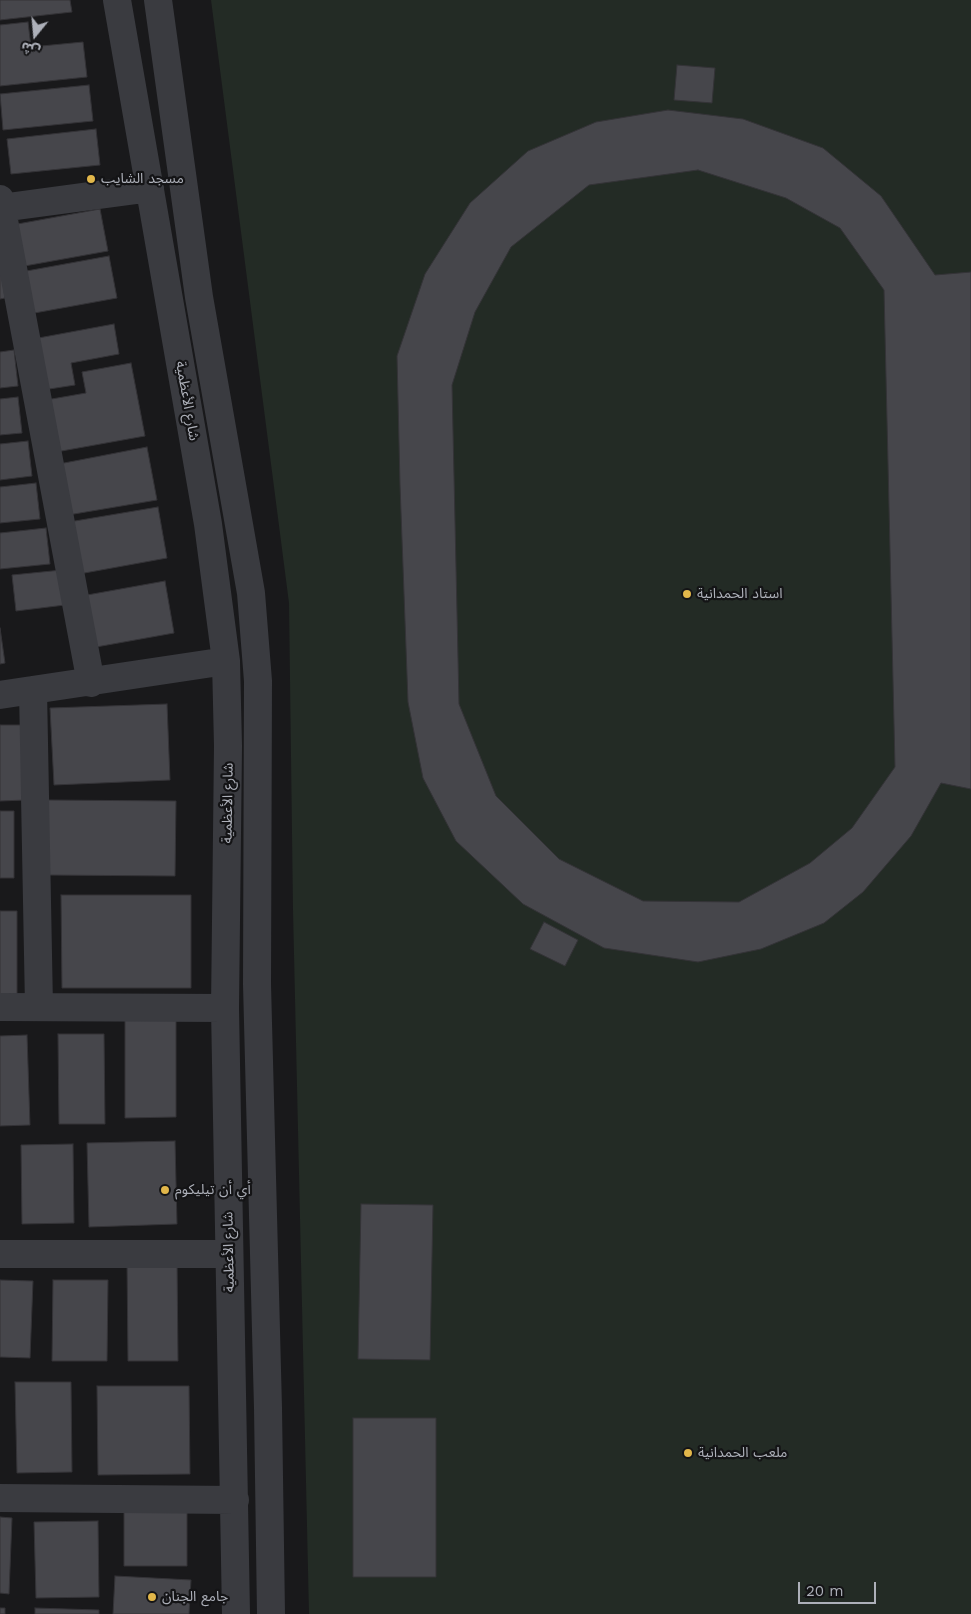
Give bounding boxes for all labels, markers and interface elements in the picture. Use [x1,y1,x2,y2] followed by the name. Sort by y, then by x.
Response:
[10,10,60,60] north arrow
[19,39,42,60] text: ش
[101,171,184,187] place label: مسجد الشايب
[85,173,97,185] marker: مسجد الشايب
[172,360,202,442] street label: شارع الأعظمية
[697,586,783,602] place label: استاد الحمدانية
[681,588,693,600] marker: استاد الحمدانية
[219,763,237,843] street label: شارع الأعظمية
[175,1182,251,1198] place label: أي أن تيليكوم
[159,1184,171,1196] marker: أي أن تيليكوم
[220,1212,238,1292] street label: شارع الأعظمية
[698,1445,787,1461] place label: ملعب الحمدانية
[682,1447,694,1459] marker: ملعب الحمدانية
[801,1572,878,1604] scale bar
[806,1582,844,1600] text: 20 m
[162,1589,228,1605] place label: جامع الجنان
[146,1591,158,1603] marker: جامع الجنان

